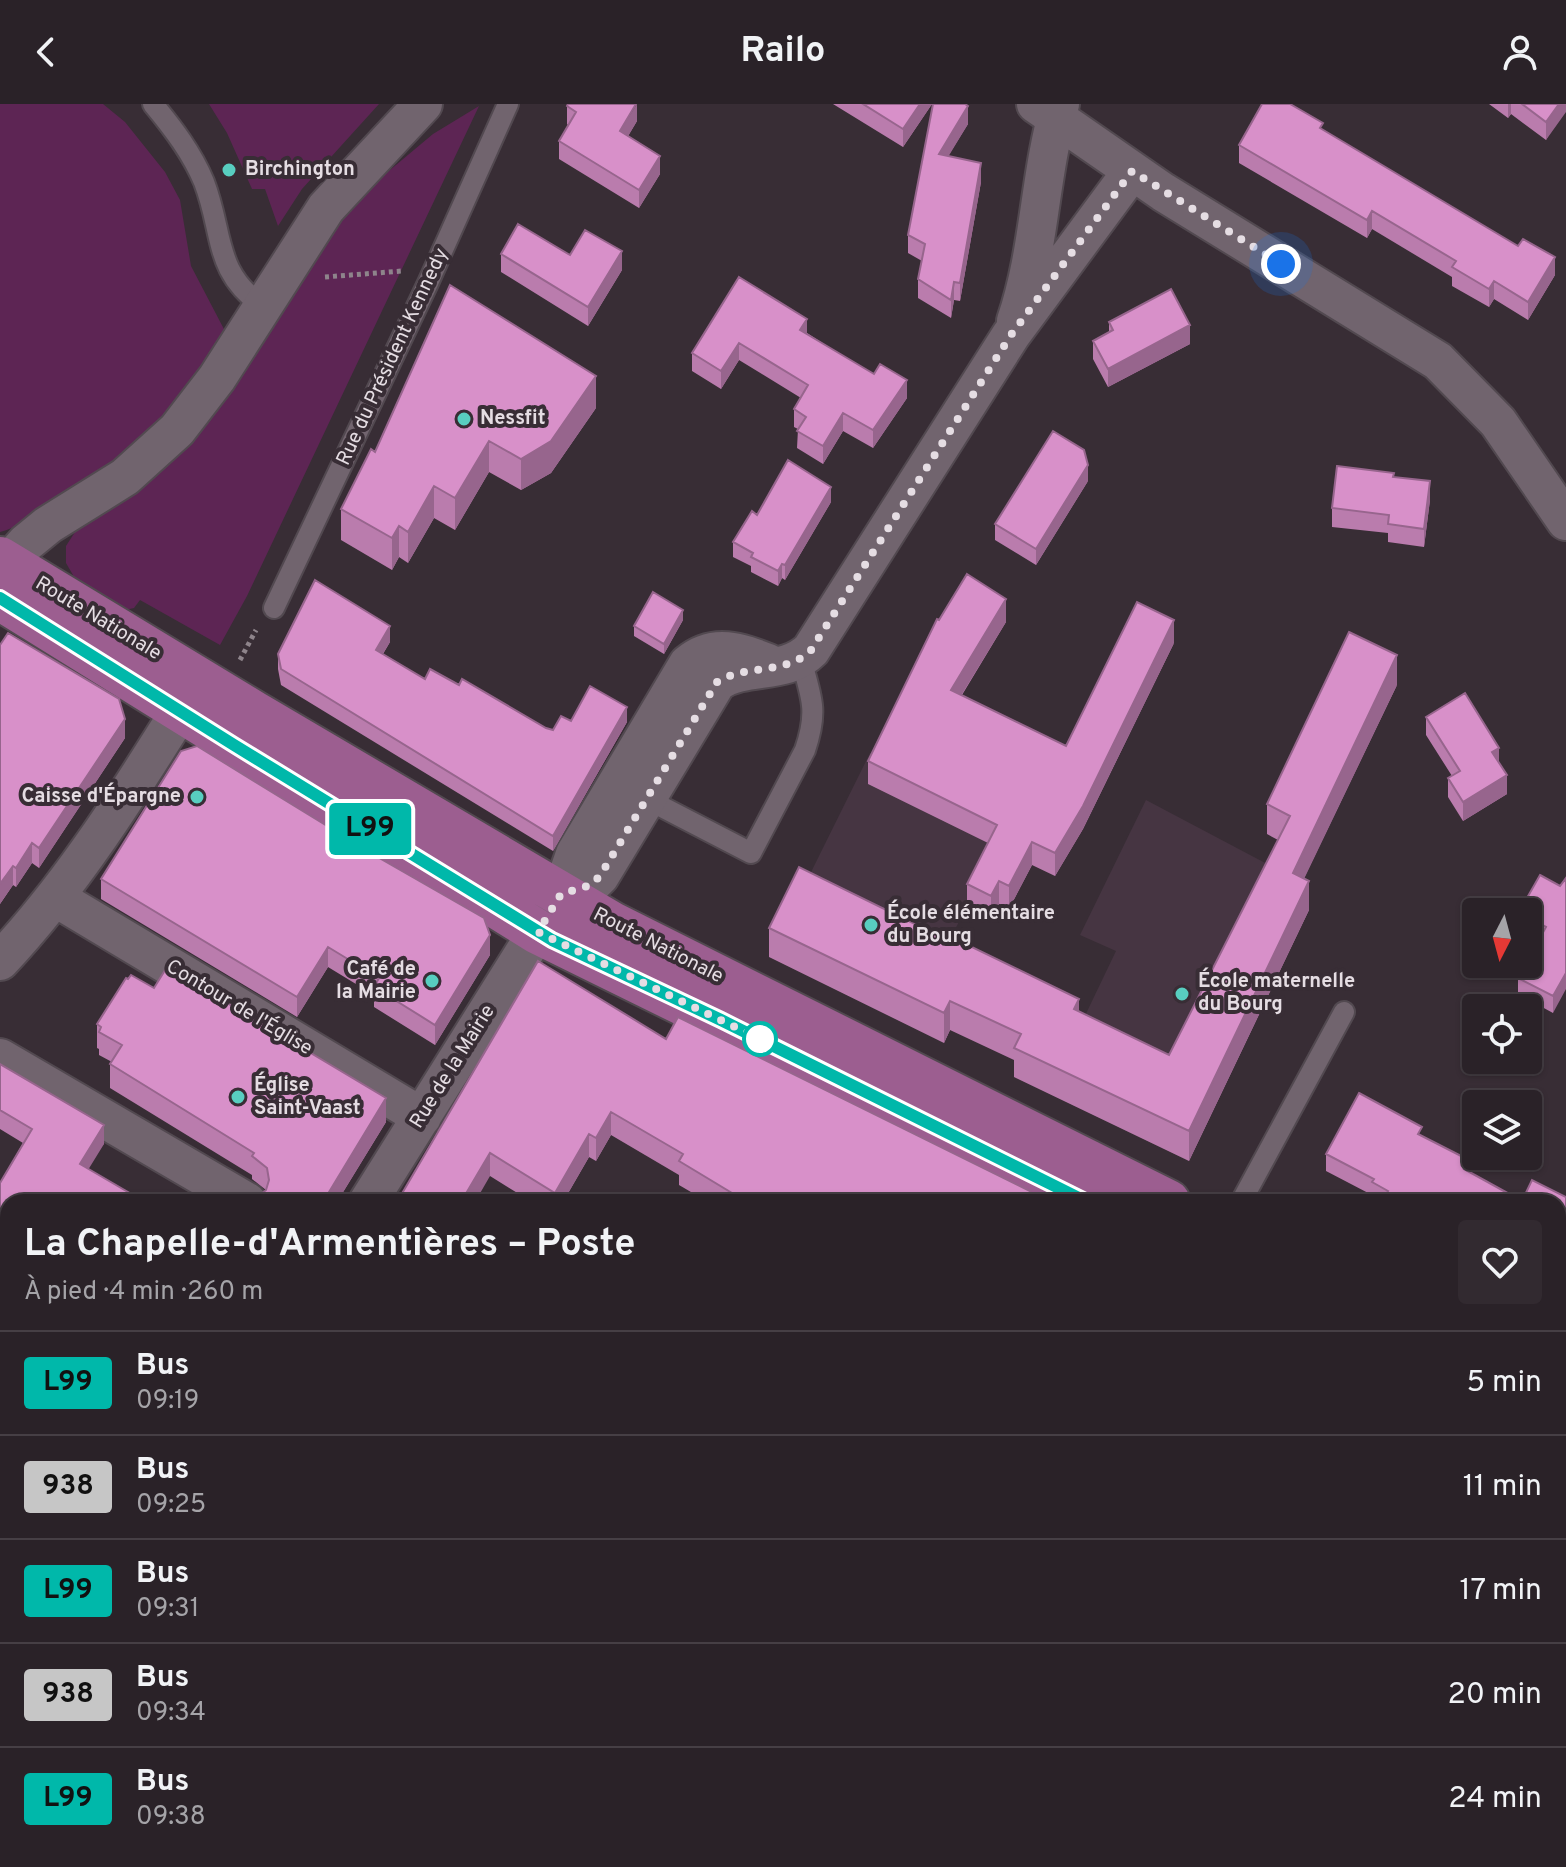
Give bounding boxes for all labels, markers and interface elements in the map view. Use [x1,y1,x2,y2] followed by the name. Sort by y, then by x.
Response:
[740,29,826,75] text: Railo
[24,30,68,74] icon: back
[1498,30,1542,74] icon: person
[245,157,355,183] place label: Birchington
[220,161,238,179] marker: Birchington
[331,244,455,470] street label: Rue du Président Kennedy
[1261,244,1301,284] your location
[480,406,546,432] place label: Nessfit
[455,410,473,428] marker: Nessfit
[30,571,166,667] street label: Route Nationale
[22,782,181,810] place label: Caisse d'Épargne
[188,788,206,806] marker: Caisse d'Épargne
[324,803,416,855] line badge: L99
[345,811,395,847] text: L99
[1462,898,1542,978] north arrow
[1462,898,1542,1170] map controls
[887,899,1055,950] place label: École élémentaire du Bourg
[588,902,728,990] street label: Route Nationale
[862,916,880,934] marker: École élémentaire du Bourg
[161,952,318,1062] street label: Contour de l'Église
[336,957,416,1006] place label: Café de la Mairie
[1198,967,1355,1018] place label: École maternelle du Bourg
[423,972,441,990] marker: Café de la Mairie
[1173,985,1191,1003] marker: École maternelle du Bourg
[1462,994,1542,1074] button: locate
[405,1000,501,1134] street label: Rue de la Mairie
[743,1022,777,1056] unlabelled marker
[254,1071,361,1122] place label: Église Saint-Vaast
[229,1088,247,1106] marker: Église Saint-Vaast
[1462,1090,1542,1170] button: layers
[1458,1220,1542,1304] button: heart
[24,1221,635,1270] text: La Chapelle-d'Armentières – Poste
[24,1276,263,1309] text: À pied · 4 min · 260 m
[136,1348,189,1385] text: Bus
[43,1365,93,1401] text: L99
[1466,1365,1542,1402] text: 5 min
[136,1385,199,1418] text: 09:19
[136,1452,189,1489] text: Bus
[42,1469,94,1505] text: 938
[1463,1469,1542,1506] text: 11 min
[136,1489,206,1522] text: 09:25
[136,1556,189,1593] text: Bus
[43,1573,93,1609] text: L99
[1459,1573,1542,1610] text: 17 min
[136,1593,199,1626] text: 09:31
[136,1660,189,1697] text: Bus
[42,1677,94,1713] text: 938
[1447,1677,1542,1714] text: 20 min
[136,1697,206,1730] text: 09:34
[136,1764,189,1801] text: Bus
[43,1781,93,1817] text: L99
[1448,1781,1542,1818] text: 24 min
[136,1801,206,1834] text: 09:38

